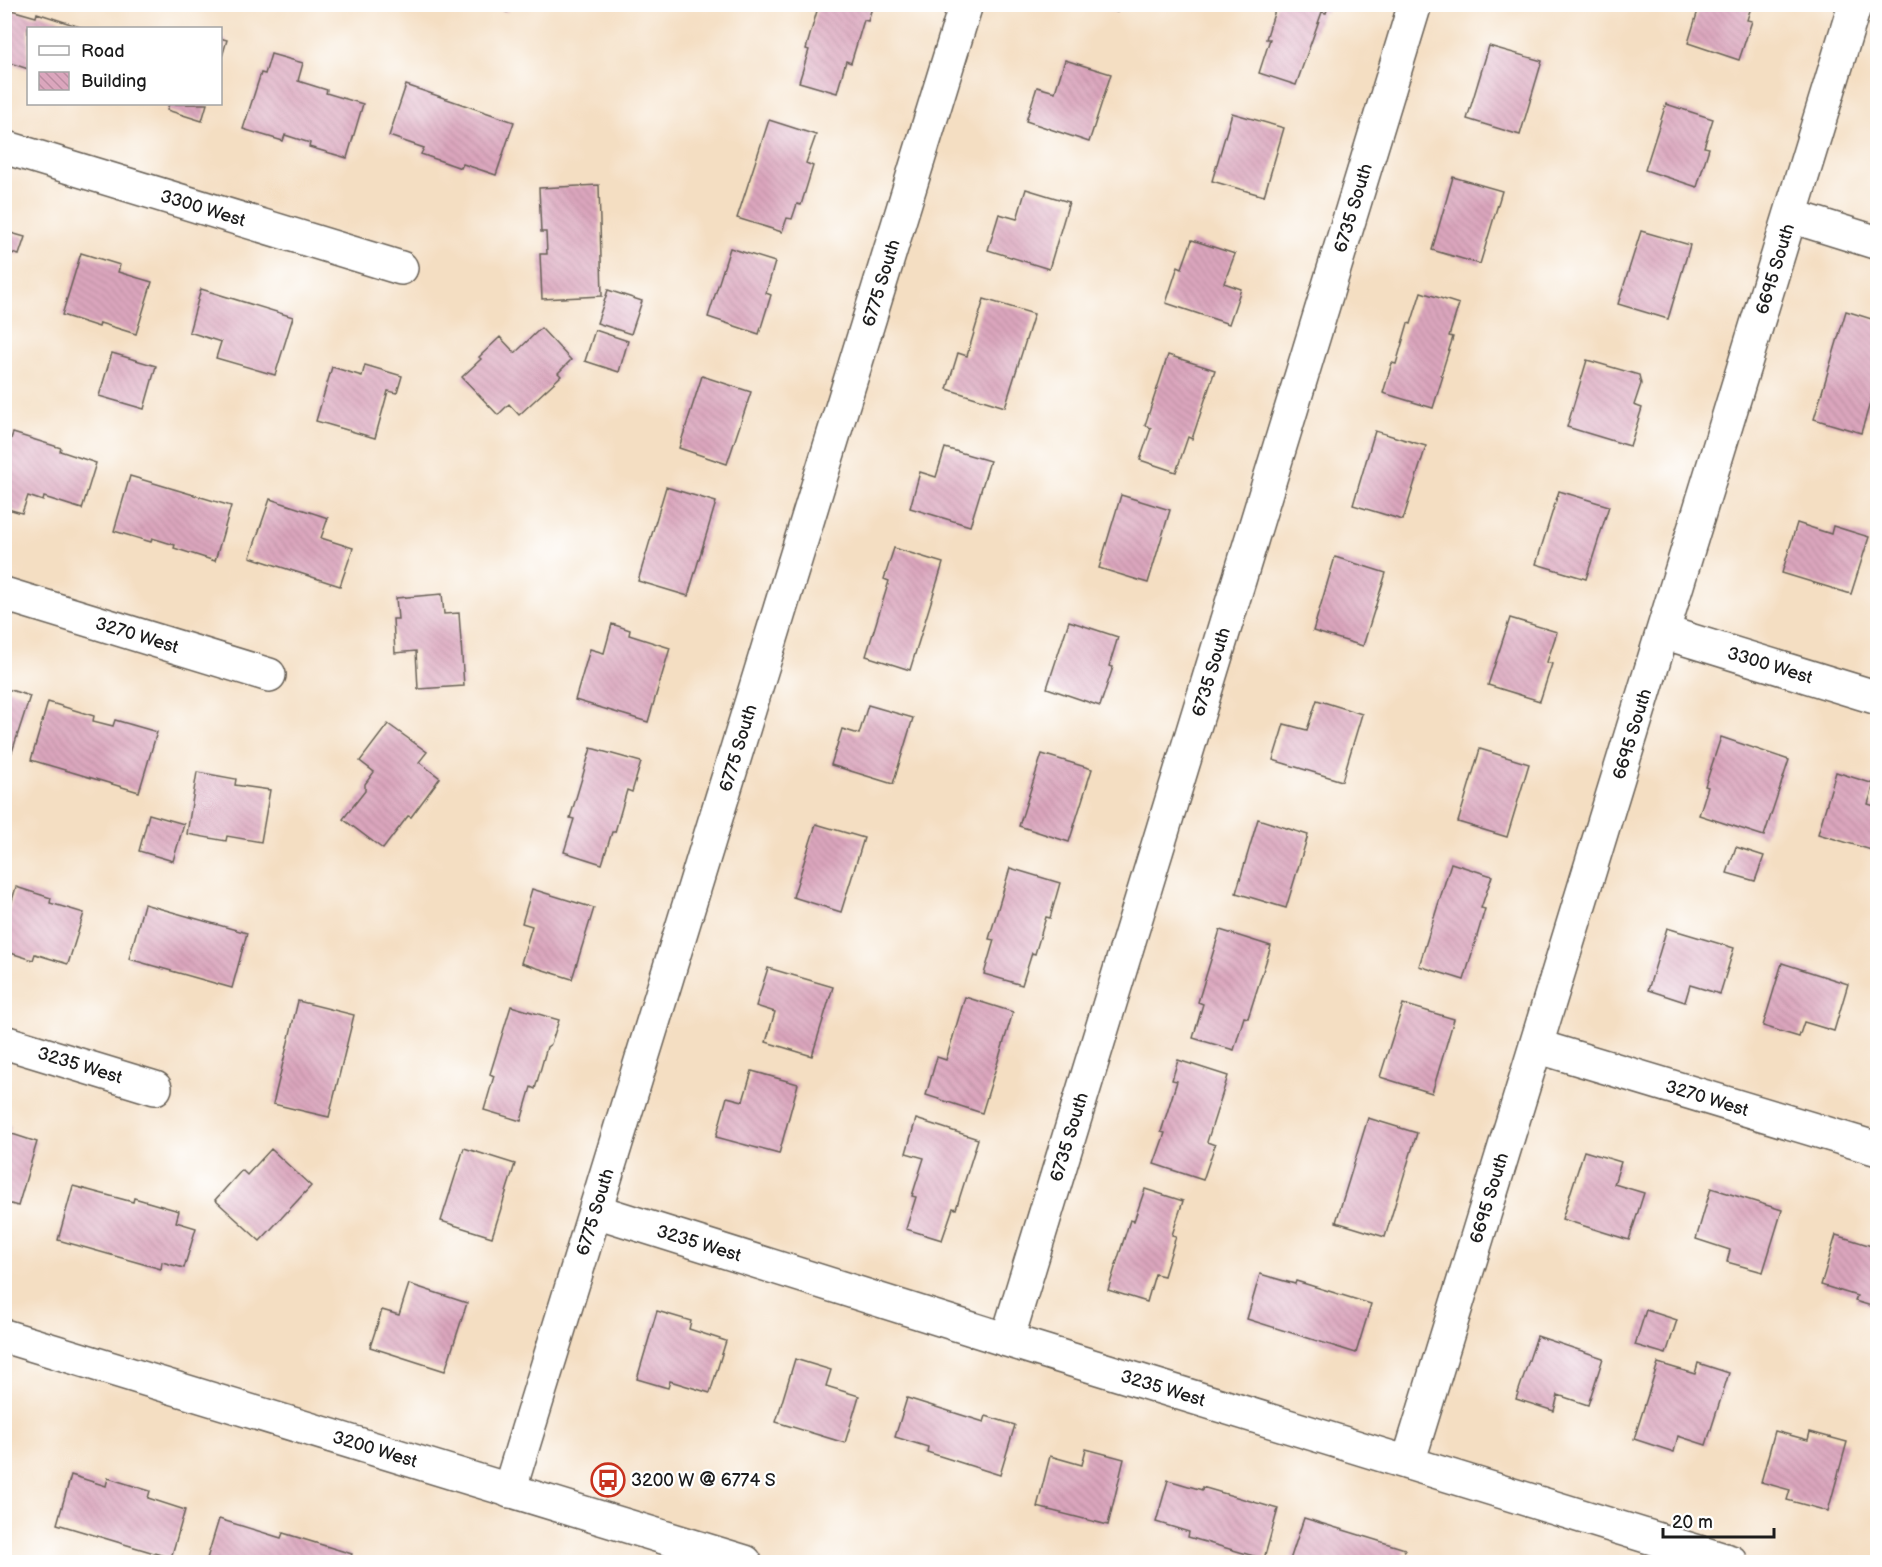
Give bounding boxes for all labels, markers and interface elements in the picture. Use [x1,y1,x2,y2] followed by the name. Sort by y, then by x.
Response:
[27,27,222,105] legend
[81,41,125,62] text: Road
[81,71,147,92] text: Building
[1330,161,1377,255] street label: 6735 South
[158,186,248,232] street label: 3300 West
[1752,221,1799,317] street label: 6695 South
[858,237,905,329] street label: 6775 South
[93,613,181,658] street label: 3270 West
[1188,625,1235,719] street label: 6735 South
[1725,643,1815,689] street label: 3300 West
[1609,686,1656,782] street label: 6695 South
[715,702,762,794] street label: 6775 South
[35,1043,125,1088] street label: 3235 West
[1663,1076,1751,1121] street label: 3270 West
[1046,1090,1093,1184] street label: 6735 South
[1466,1150,1513,1246] street label: 6695 South
[572,1166,619,1258] street label: 6775 South
[654,1221,744,1266] street label: 3235 West
[1118,1366,1208,1411] street label: 3235 West
[330,1427,420,1472] street label: 3200 West
[590,1462,626,1498] bus stop icon: 3200 W @ 6774 S
[631,1470,776,1491] place label: 3200 W @ 6774 S
[1663,1501,1774,1539] scale bar
[1672,1512,1713,1533] text: 20 m

